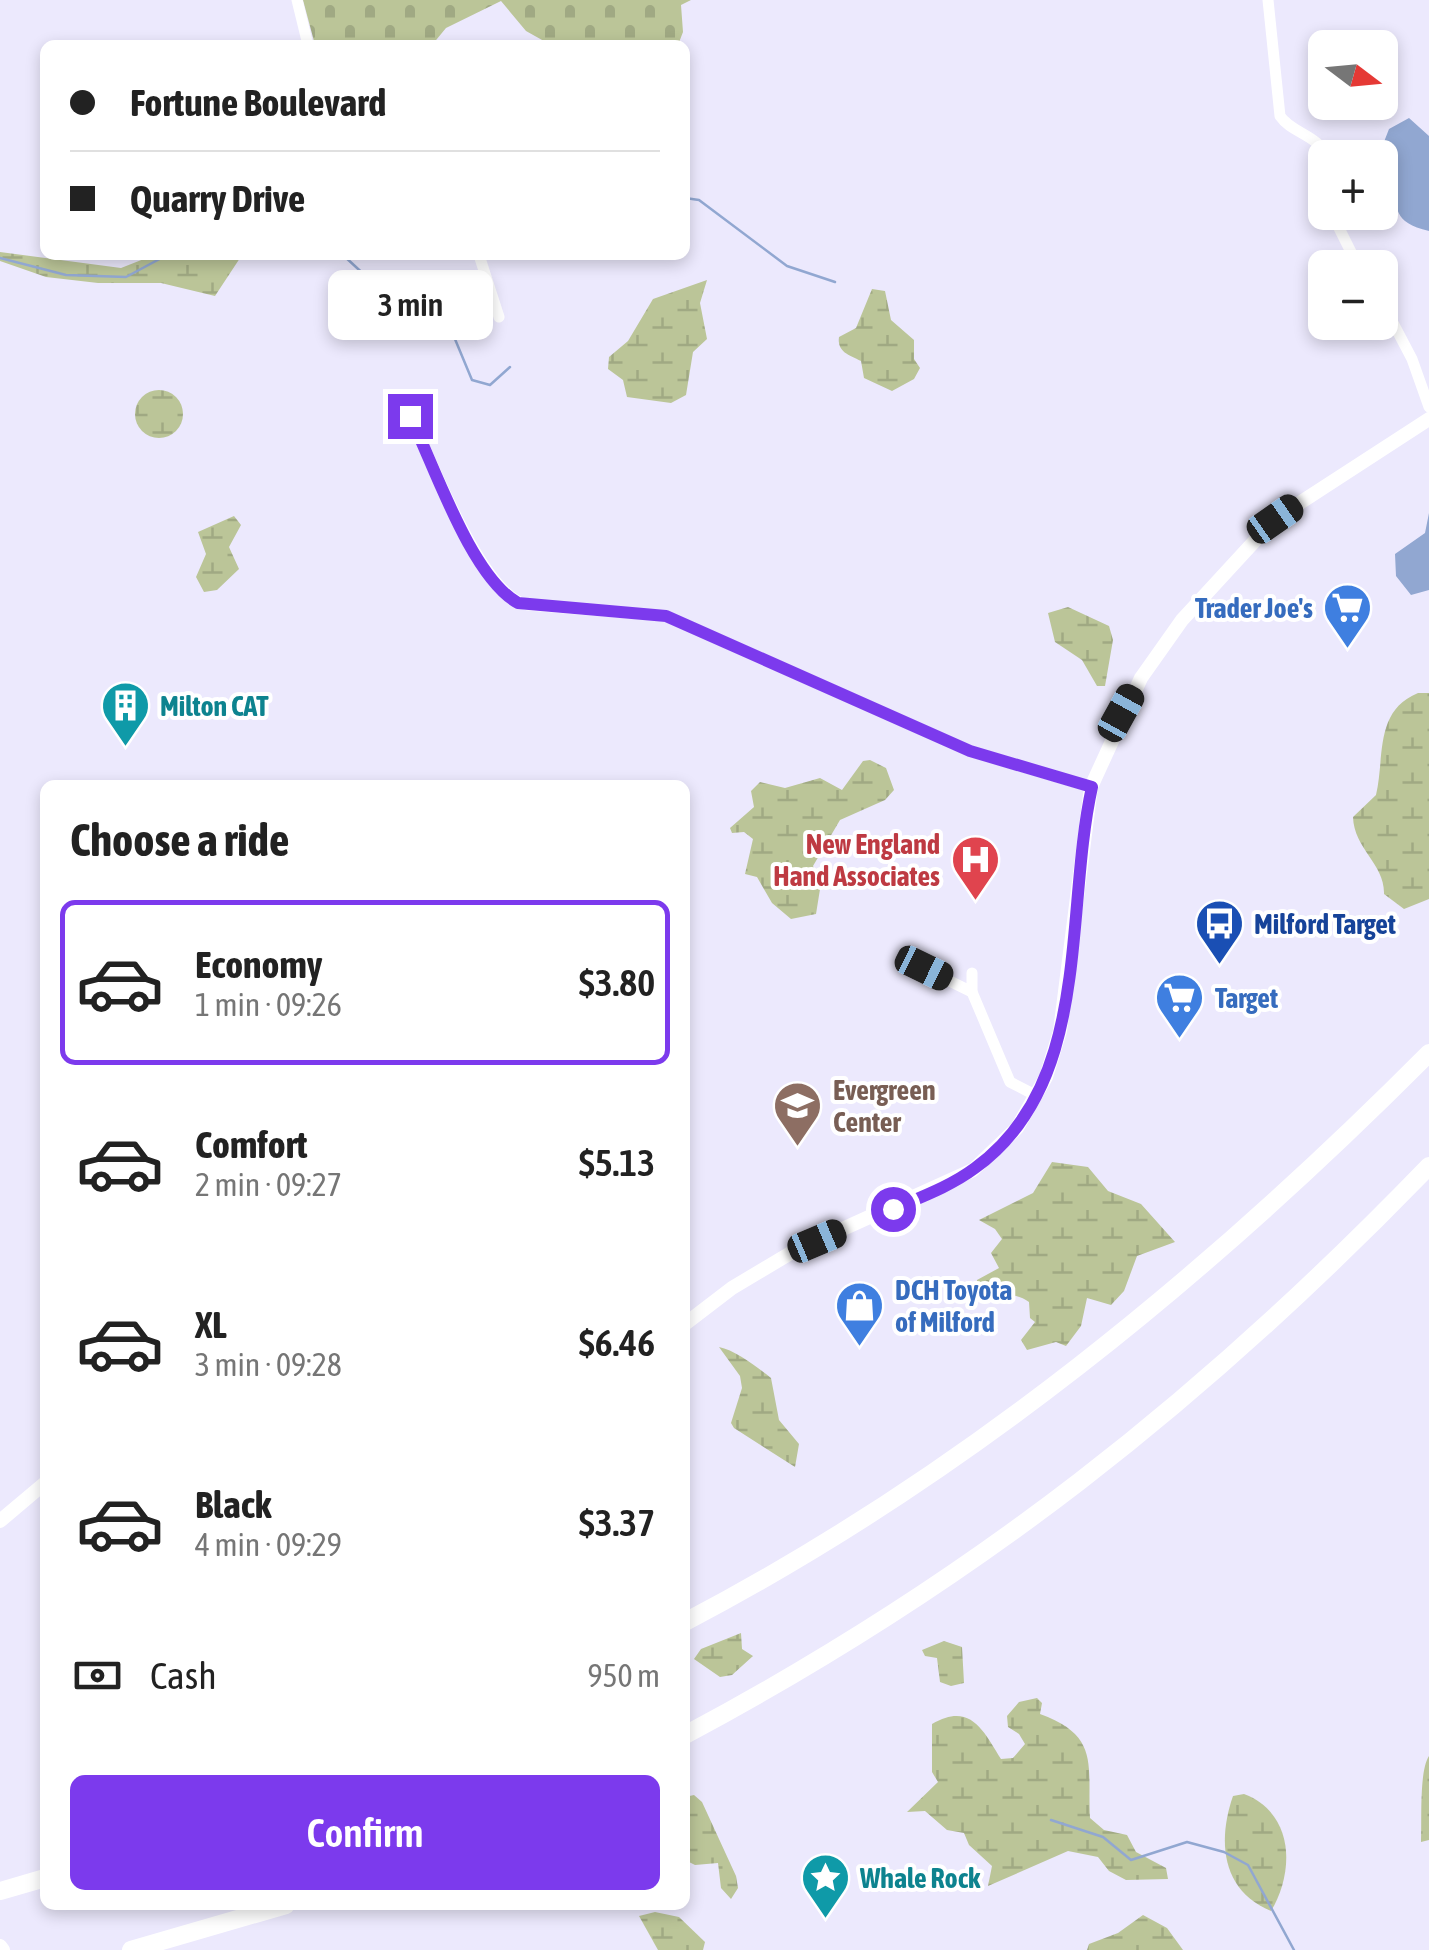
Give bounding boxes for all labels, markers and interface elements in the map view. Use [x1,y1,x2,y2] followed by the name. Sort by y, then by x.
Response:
[1308,30,1398,120] north arrow
[1308,30,1398,340] map controls
[130,81,386,124] text: Fortune Boulevard
[1308,140,1398,230] button: +
[130,177,305,220] text: Quarry Drive
[1308,250,1398,340] button: −
[328,271,492,341] callout: 3 min
[378,286,443,323] text: 3 min
[388,394,433,439] route end
[1242,490,1308,548] car
[1322,582,1374,650] supermarket icon: Trader Joe's
[1195,592,1313,624] place label: Trader Joe's
[1093,679,1149,747] car
[99,680,151,748] building icon: Milton CAT
[160,690,269,722] place label: Milton CAT
[70,814,289,866] text: Choose a ride
[773,828,940,892] place label: New England Hand Associates
[949,834,1001,902] hospital icon: New England Hand Associates
[1193,898,1245,966] bus stop icon: Milford Target
[1254,908,1396,940] place label: Milford Target
[75,938,165,1028] icon: car
[890,941,958,995] car
[195,943,322,986] text: Economy
[579,961,655,1004] text: $3.80
[1154,972,1206,1040] supermarket icon: Target
[1215,982,1278,1014] place label: Target
[195,986,342,1023] text: 1 min · 09:26
[833,1074,935,1138] place label: Evergreen Center
[772,1080,824,1148] school or university icon: Evergreen Center
[75,1118,165,1208] icon: car
[195,1123,307,1166] text: Comfort
[579,1141,655,1184] text: $5.13
[195,1166,342,1203] text: 2 min · 09:27
[871,1187,916,1232] route start
[784,1215,850,1267] car
[895,1274,1012,1338] place label: DCH Toyota of Milford
[834,1280,886,1348] shop icon: DCH Toyota of Milford
[75,1298,165,1388] icon: car
[195,1303,227,1346] text: XL
[579,1321,655,1364] text: $6.46
[195,1346,342,1383] text: 3 min · 09:28
[75,1478,165,1568] icon: car
[195,1483,272,1526] text: Black
[579,1501,655,1544] text: $3.37
[195,1526,342,1563] text: 4 min · 09:29
[70,1648,125,1703] icon: cash
[150,1654,217,1697] text: Cash
[587,1657,660,1694] text: 950 m
[70,1775,660,1890] button: Confirm
[799,1852,851,1920] place icon: Whale Rock
[859,1862,981,1894] place label: Whale Rock

